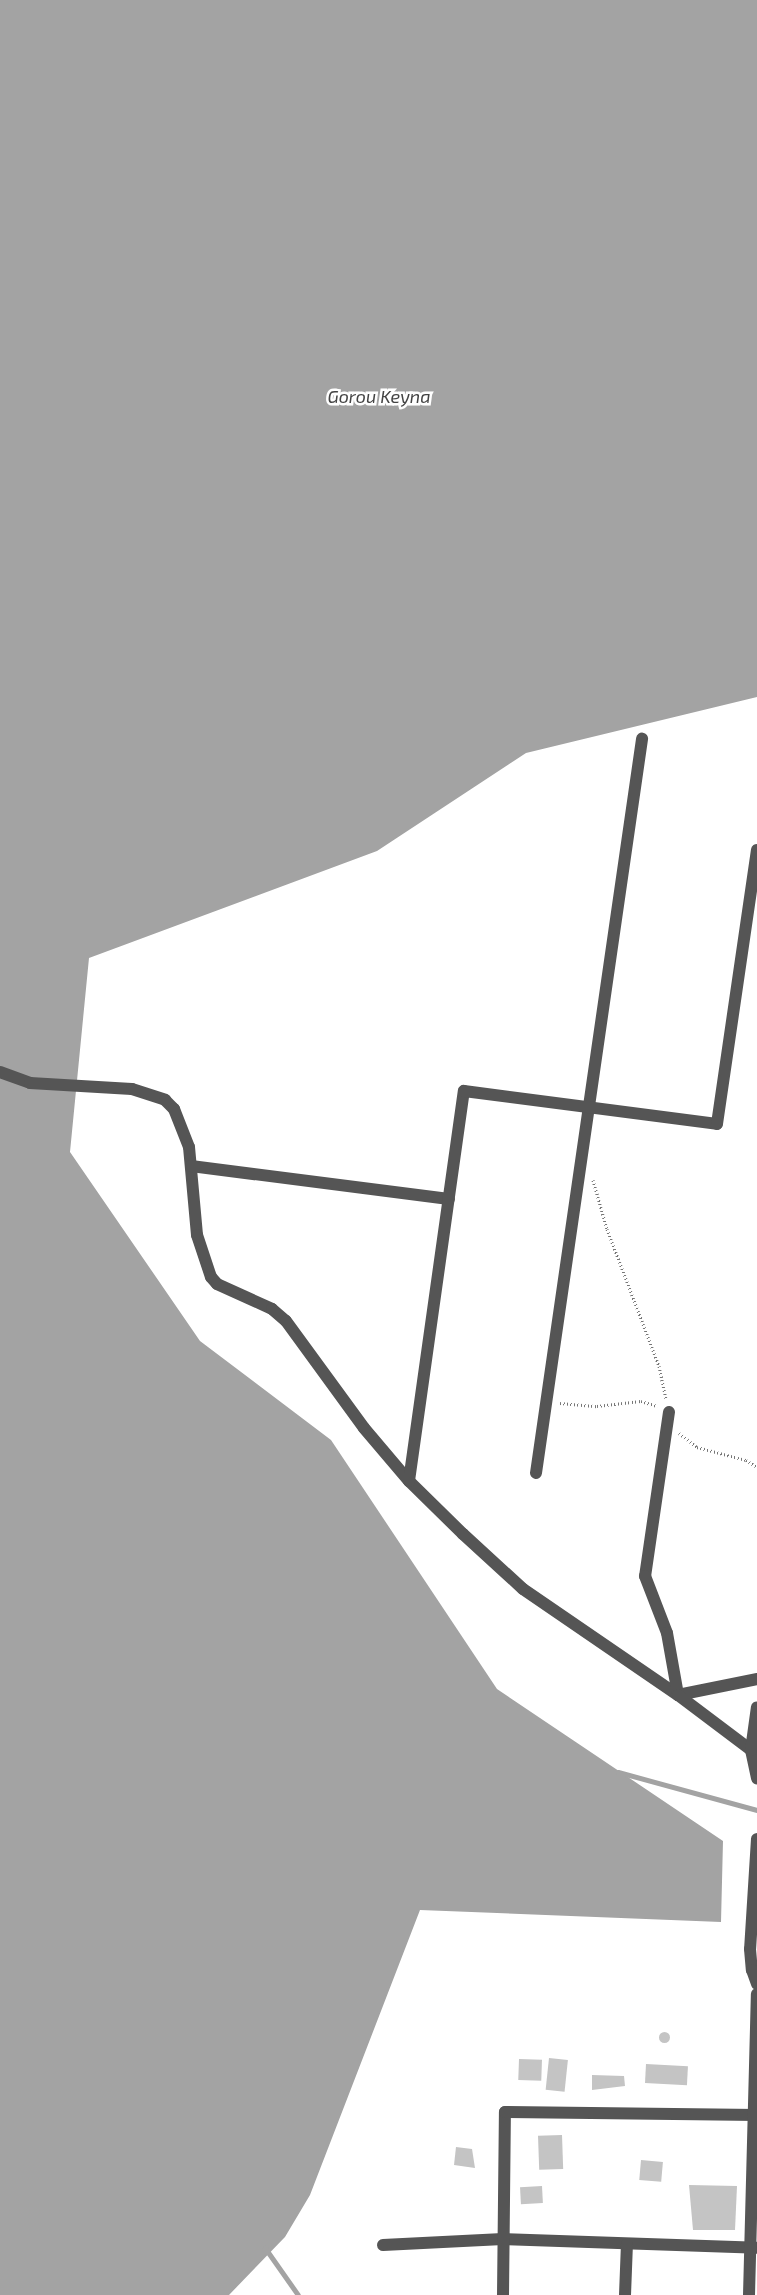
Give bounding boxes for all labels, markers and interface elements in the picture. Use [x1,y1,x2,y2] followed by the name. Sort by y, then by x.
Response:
[327,385,431,407] water label: Gorou Keyna

